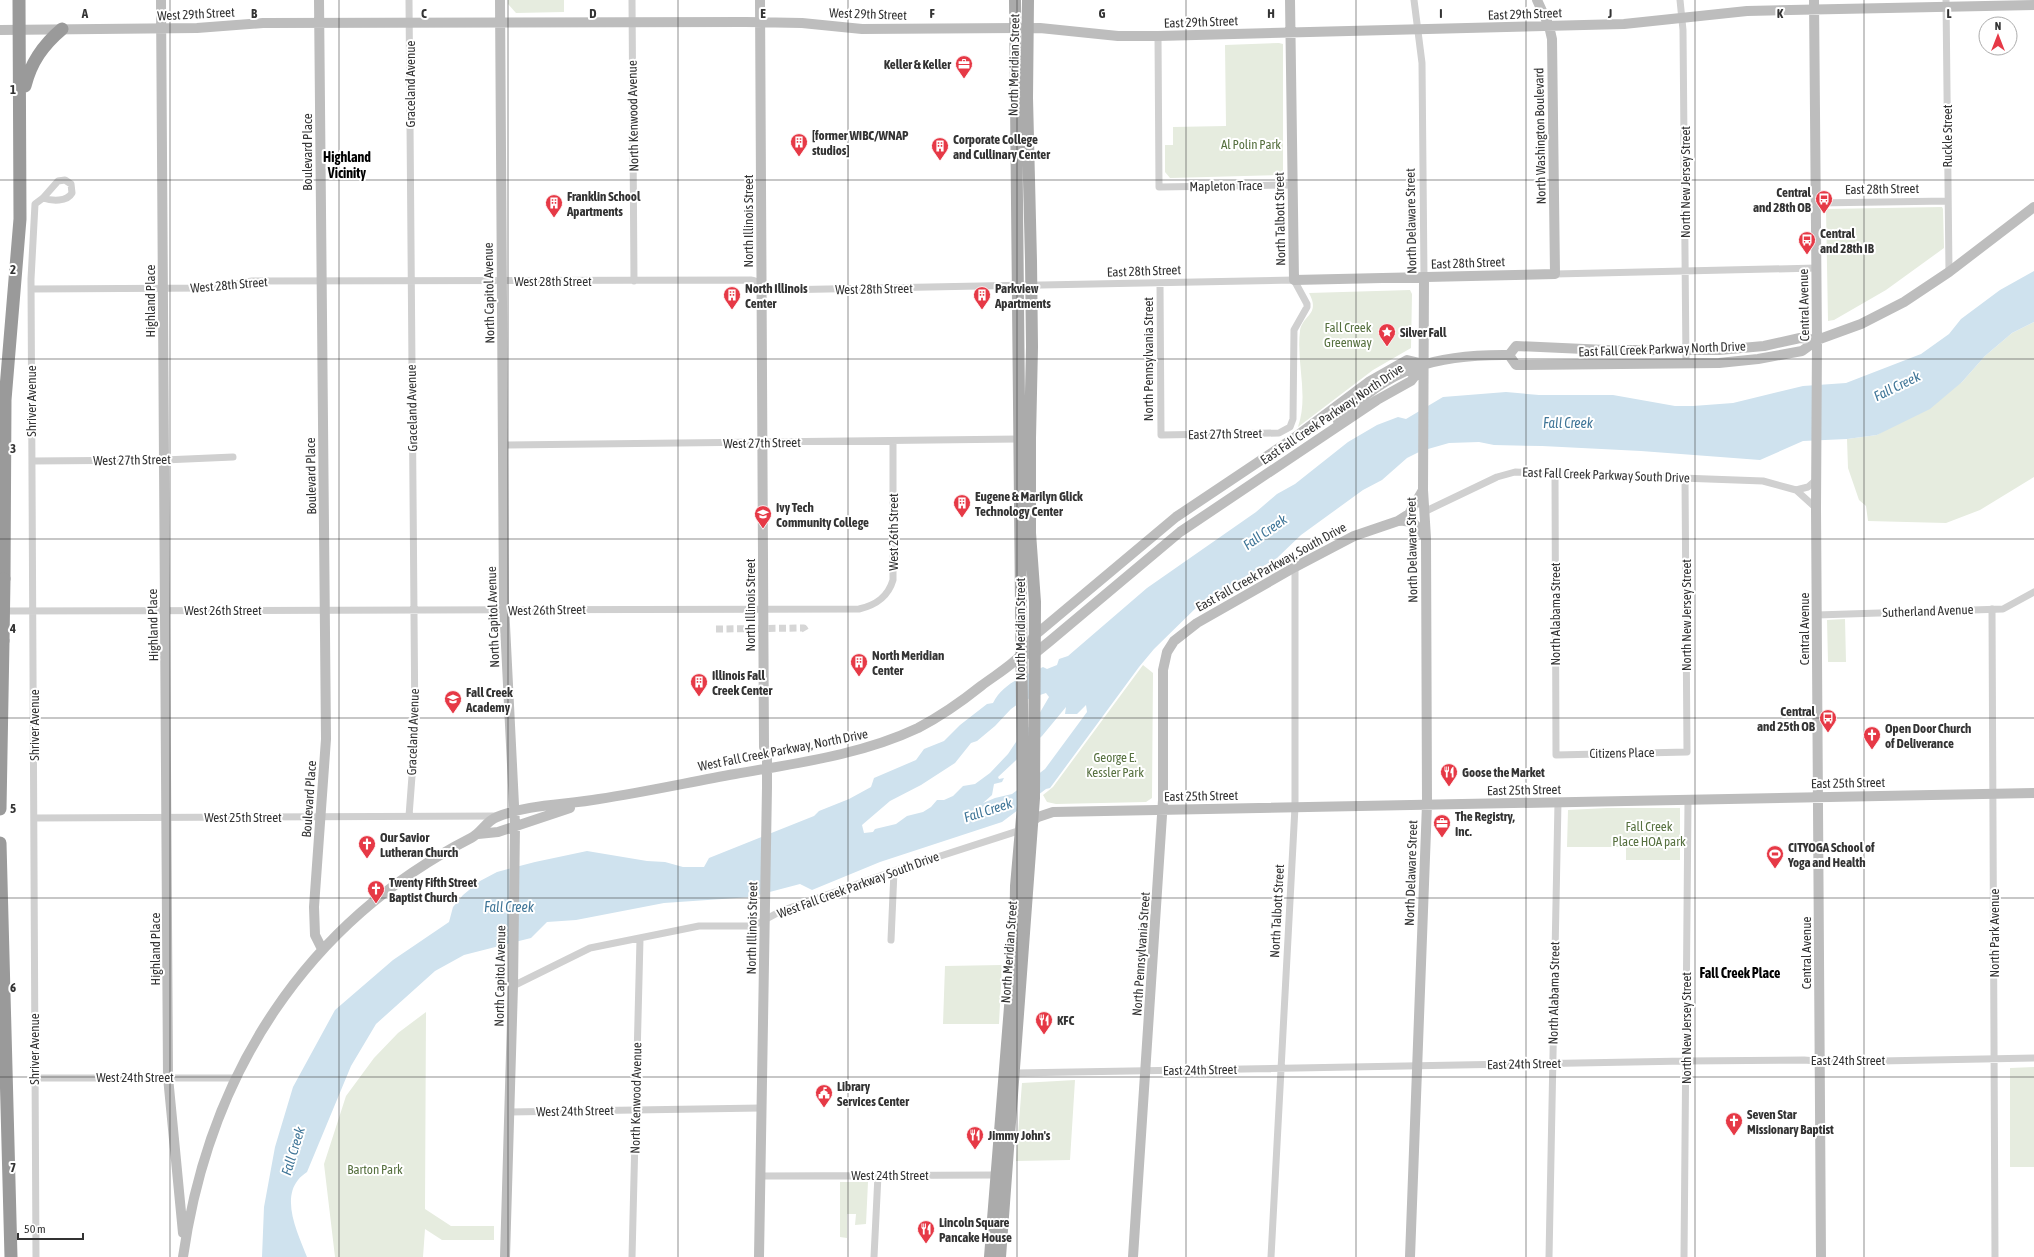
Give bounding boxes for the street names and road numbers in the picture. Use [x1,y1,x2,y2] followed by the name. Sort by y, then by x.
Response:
[157,4,235,24] street label: West 29th Street
[829,5,907,23] street label: West 29th Street
[1488,5,1563,23] street label: East 29th Street
[1006,13,1022,116] street label: North Meridian Street
[1164,13,1239,31] street label: East 29th Street
[403,40,418,127] street label: Graceland Avenue
[625,60,641,172] street label: North Kenwood Avenue
[1531,67,1549,205] street label: North Washington Boulevard
[1940,104,1955,167] street label: Ruckle Street
[300,113,315,191] street label: Boulevard Place
[1678,126,1693,238] street label: North New Jersey Street
[1403,168,1419,274] street label: North Delaware Street
[1272,172,1288,266] street label: North Talbott Street
[741,174,756,267] street label: North Illinois Street
[1189,178,1263,194] street label: Mapleton Trace
[1845,181,1920,197] street label: East 28th Street
[481,242,497,344] street label: North Capitol Avenue
[1431,254,1506,272] street label: East 28th Street
[1107,262,1182,280] street label: East 28th Street
[143,265,158,337] street label: Highland Place
[1796,268,1812,341] street label: Central Avenue
[190,274,269,296] street label: West 28th Street
[514,274,592,289] street label: West 28th Street
[835,281,913,297] street label: West 28th Street
[1141,297,1156,421] street label: North Pennsylvania Street
[1578,339,1746,359] street label: East Fall Creek Parkway North Drive
[1258,360,1406,468] street label: East Fall Creek Parkway, North Drive
[404,364,420,452] street label: Graceland Avenue
[24,365,39,437] street label: Shriver Avenue
[1188,426,1263,442] street label: East 27th Street
[723,435,801,451] street label: West 27th Street
[303,437,319,515] street label: Boulevard Place
[93,452,171,468] street label: West 27th Street
[1522,465,1690,485] street label: East Fall Creek Parkway South Drive
[886,493,901,571] street label: West 26th Street
[1404,497,1420,603] street label: North Delaware Street
[1193,519,1349,615] street label: East Fall Creek Parkway, South Drive
[743,558,758,651] street label: North Illinois Street
[1679,559,1694,671] street label: North New Jersey Street
[1548,562,1563,666] street label: North Alabama Street
[484,566,502,668] street label: North Capitol Avenue
[1013,577,1028,680] street label: North Meridian Street
[145,588,161,662] street label: Highland Place
[1797,593,1812,665] street label: Central Avenue
[508,602,586,618] street label: West 26th Street
[1882,602,1974,620] street label: Sutherland Avenue
[184,603,262,618] street label: West 26th Street
[404,688,422,776] street label: Graceland Avenue
[27,689,42,761] street label: Shriver Avenue
[697,726,869,774] street label: West Fall Creek Parkway, North Drive
[1589,745,1655,761] street label: Citizens Place
[299,760,319,838] street label: Boulevard Place
[1811,775,1886,791] street label: East 25th Street
[1487,782,1562,798] street label: East 25th Street
[1164,788,1239,804] street label: East 25th Street
[204,810,282,825] street label: West 25th Street
[1402,820,1420,926] street label: North Delaware Street
[775,849,941,921] street label: West Fall Creek Parkway South Drive
[1267,864,1287,958] street label: North Talbott Street
[744,881,760,975] street label: North Illinois Street
[1987,889,2002,977] street label: North Park Avenue
[1129,891,1153,1016] street label: North Pennsylvania Street
[998,900,1020,1004] street label: North Meridian Street
[148,913,163,985] street label: Highland Place
[1799,917,1814,989] street label: Central Avenue
[492,925,508,1027] street label: North Capitol Avenue
[1546,941,1562,1045] street label: North Alabama Street
[1679,972,1694,1084] street label: North New Jersey Street
[27,1013,42,1085] street label: Shriver Avenue
[628,1042,644,1154] street label: North Kenwood Avenue
[1811,1053,1885,1068] street label: East 24th Street
[1487,1056,1562,1072] street label: East 24th Street
[1163,1062,1238,1078] street label: East 24th Street
[96,1070,174,1085] street label: West 24th Street
[536,1103,614,1119] street label: West 24th Street
[851,1168,929,1183] street label: West 24th Street

